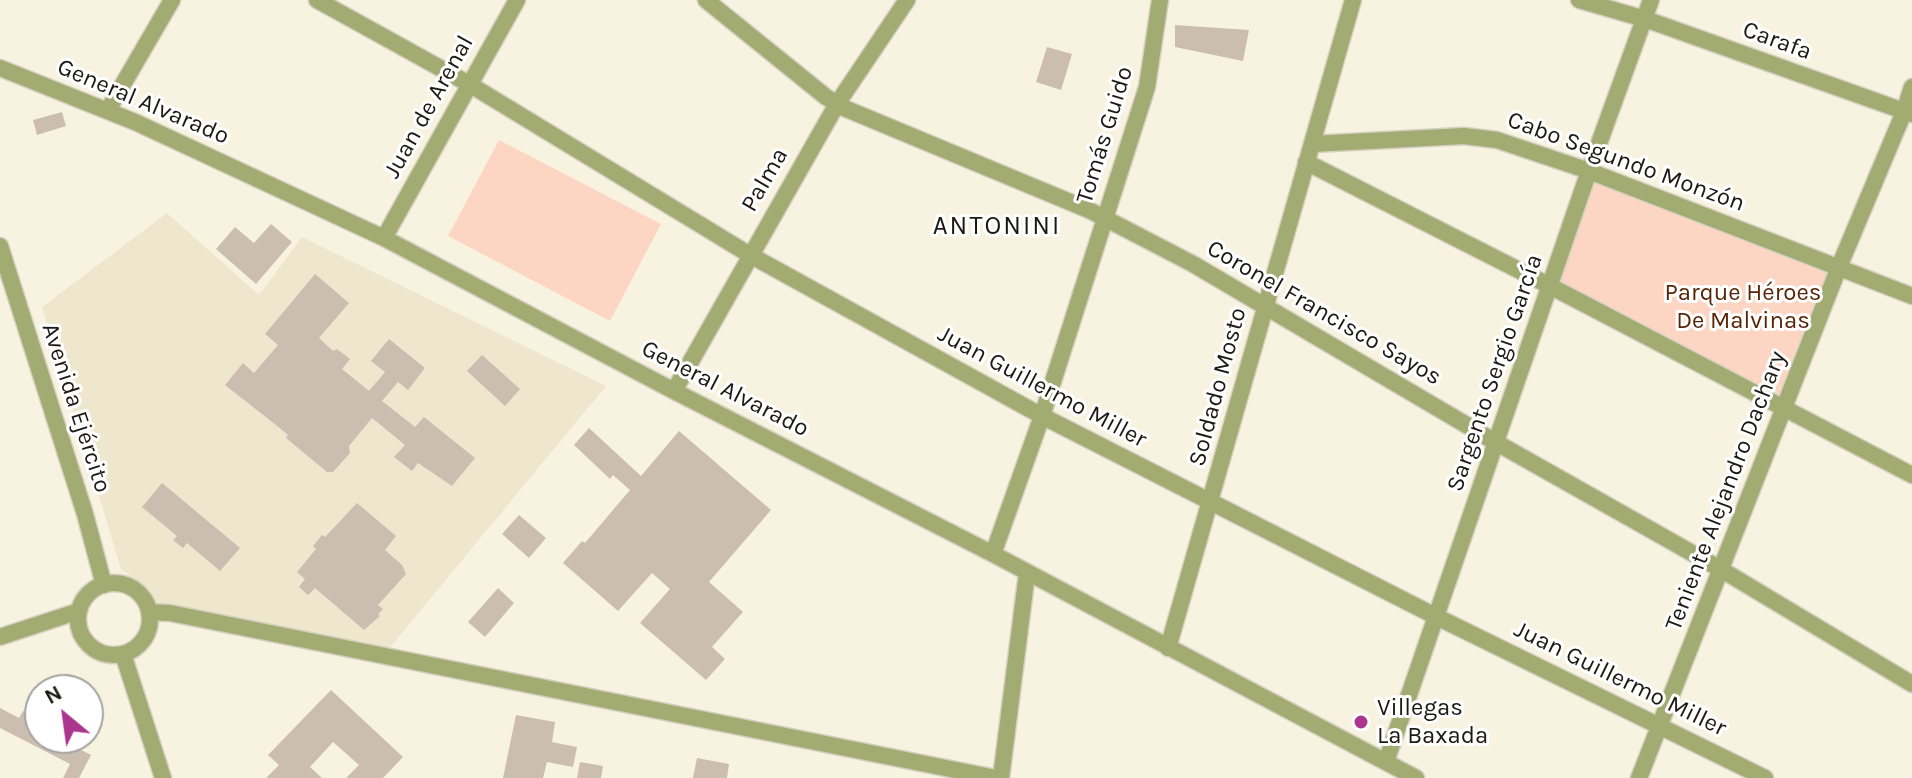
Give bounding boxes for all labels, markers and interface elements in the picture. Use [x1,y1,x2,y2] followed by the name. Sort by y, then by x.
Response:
[1739,15,1815,67] street label: Carafa
[378,30,480,184] street label: Juan de Arenal
[53,53,233,151] street label: General Alvarado
[1071,63,1139,207] street label: Tomás Guido
[1503,106,1749,218] street label: Cabo Segundo Monzón
[735,143,795,217] street label: Palma
[933,211,1061,243] district label: ANTONINI
[1202,234,1446,392] street label: Coronel Francisco Sayos
[1441,251,1549,495] street label: Sargento Sergio García
[1665,279,1821,335] park label: Parque Héroes De Malvinas
[1183,305,1253,469] street label: Soldado Mosto
[35,320,117,496] street label: Avenida Ejército
[933,320,1151,454] street label: Juan Guillermo Miller
[637,334,813,444] street label: General Alvarado
[1659,347,1793,635] street label: Teniente Alejandro Dachary
[1509,615,1731,743] street label: Juan Guillermo Miller
[24,674,104,754] north arrow
[40,680,67,710] text: N
[1377,694,1488,750] place label: Villegas La Baxada
[1352,713,1370,731] marker: Villegas La Baxada

